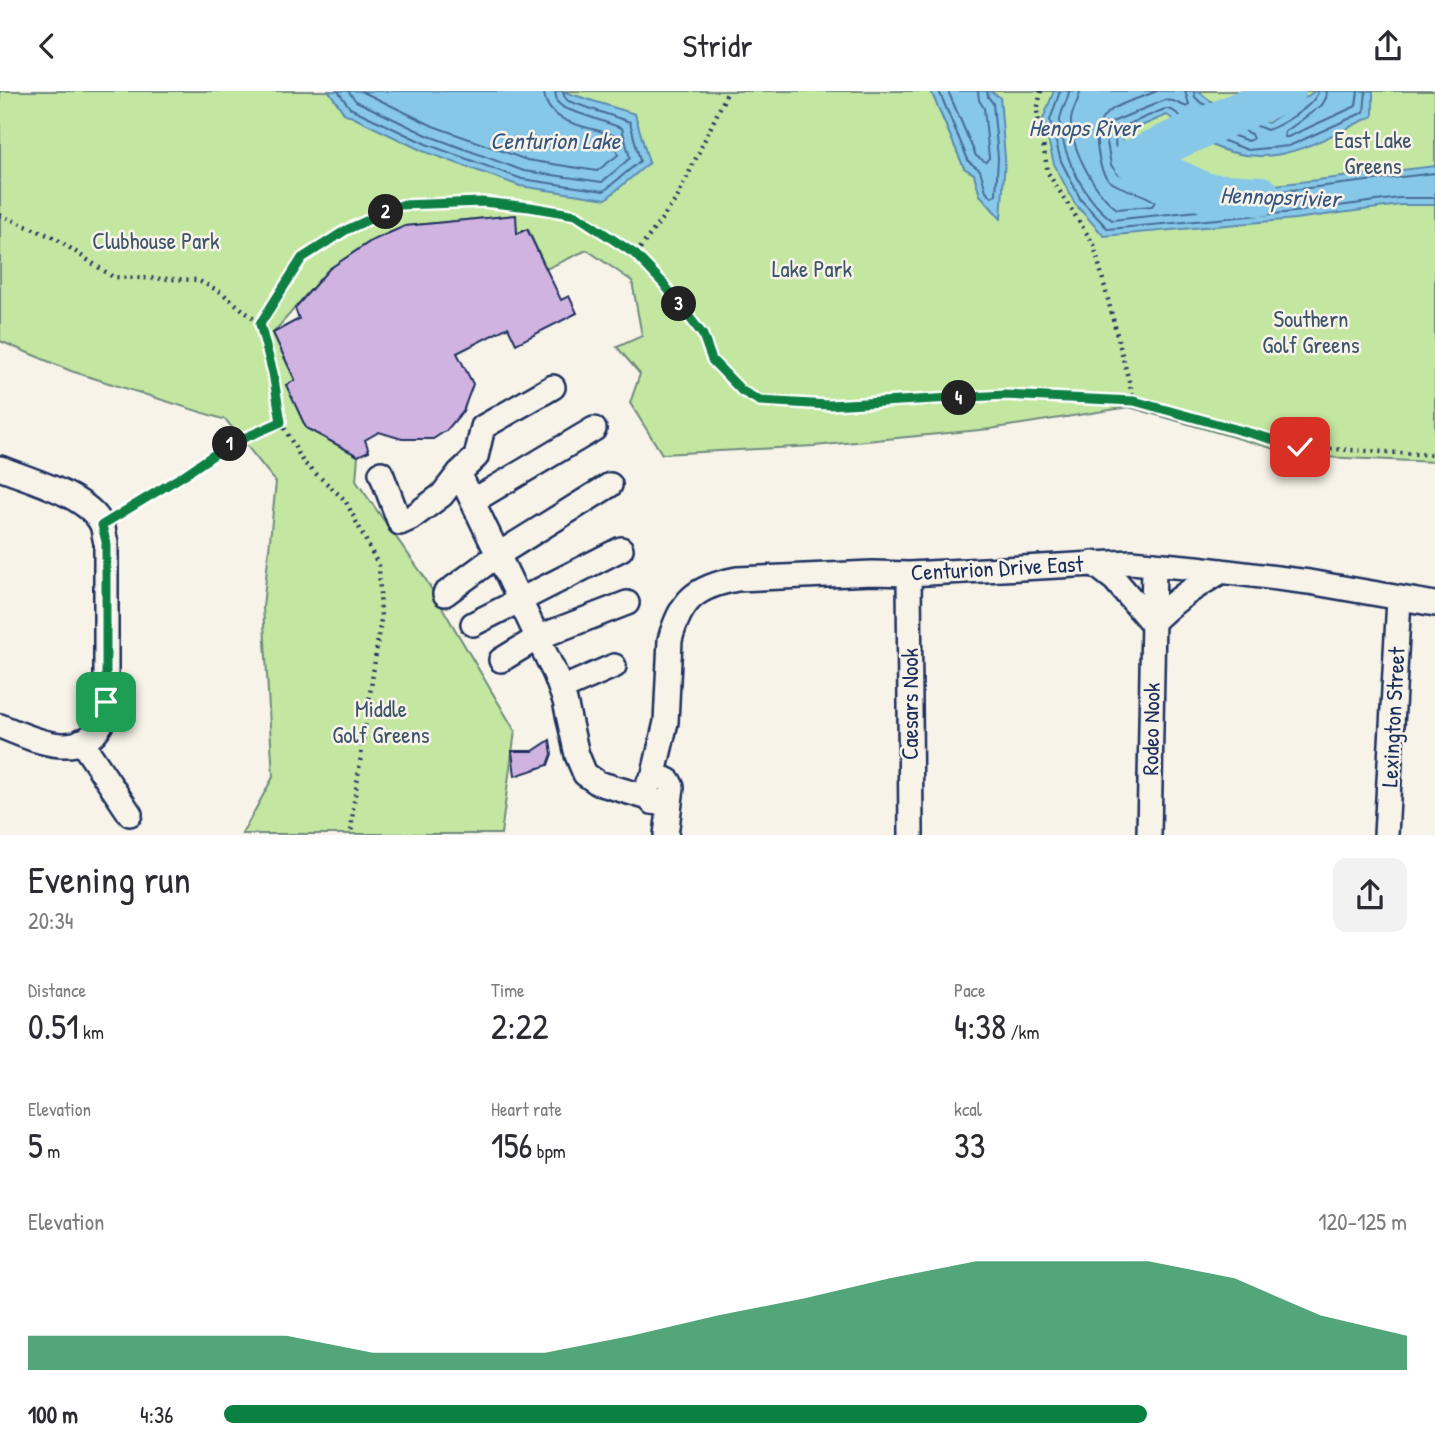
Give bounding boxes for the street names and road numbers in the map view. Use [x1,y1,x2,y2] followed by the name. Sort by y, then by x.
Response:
[910,547,1085,588] street label: Centurion Drive East
[1373,645,1412,788] street label: Lexington Street
[894,648,925,760] street label: Caesars Nook
[1134,682,1167,776] street label: Rodeo Nook

